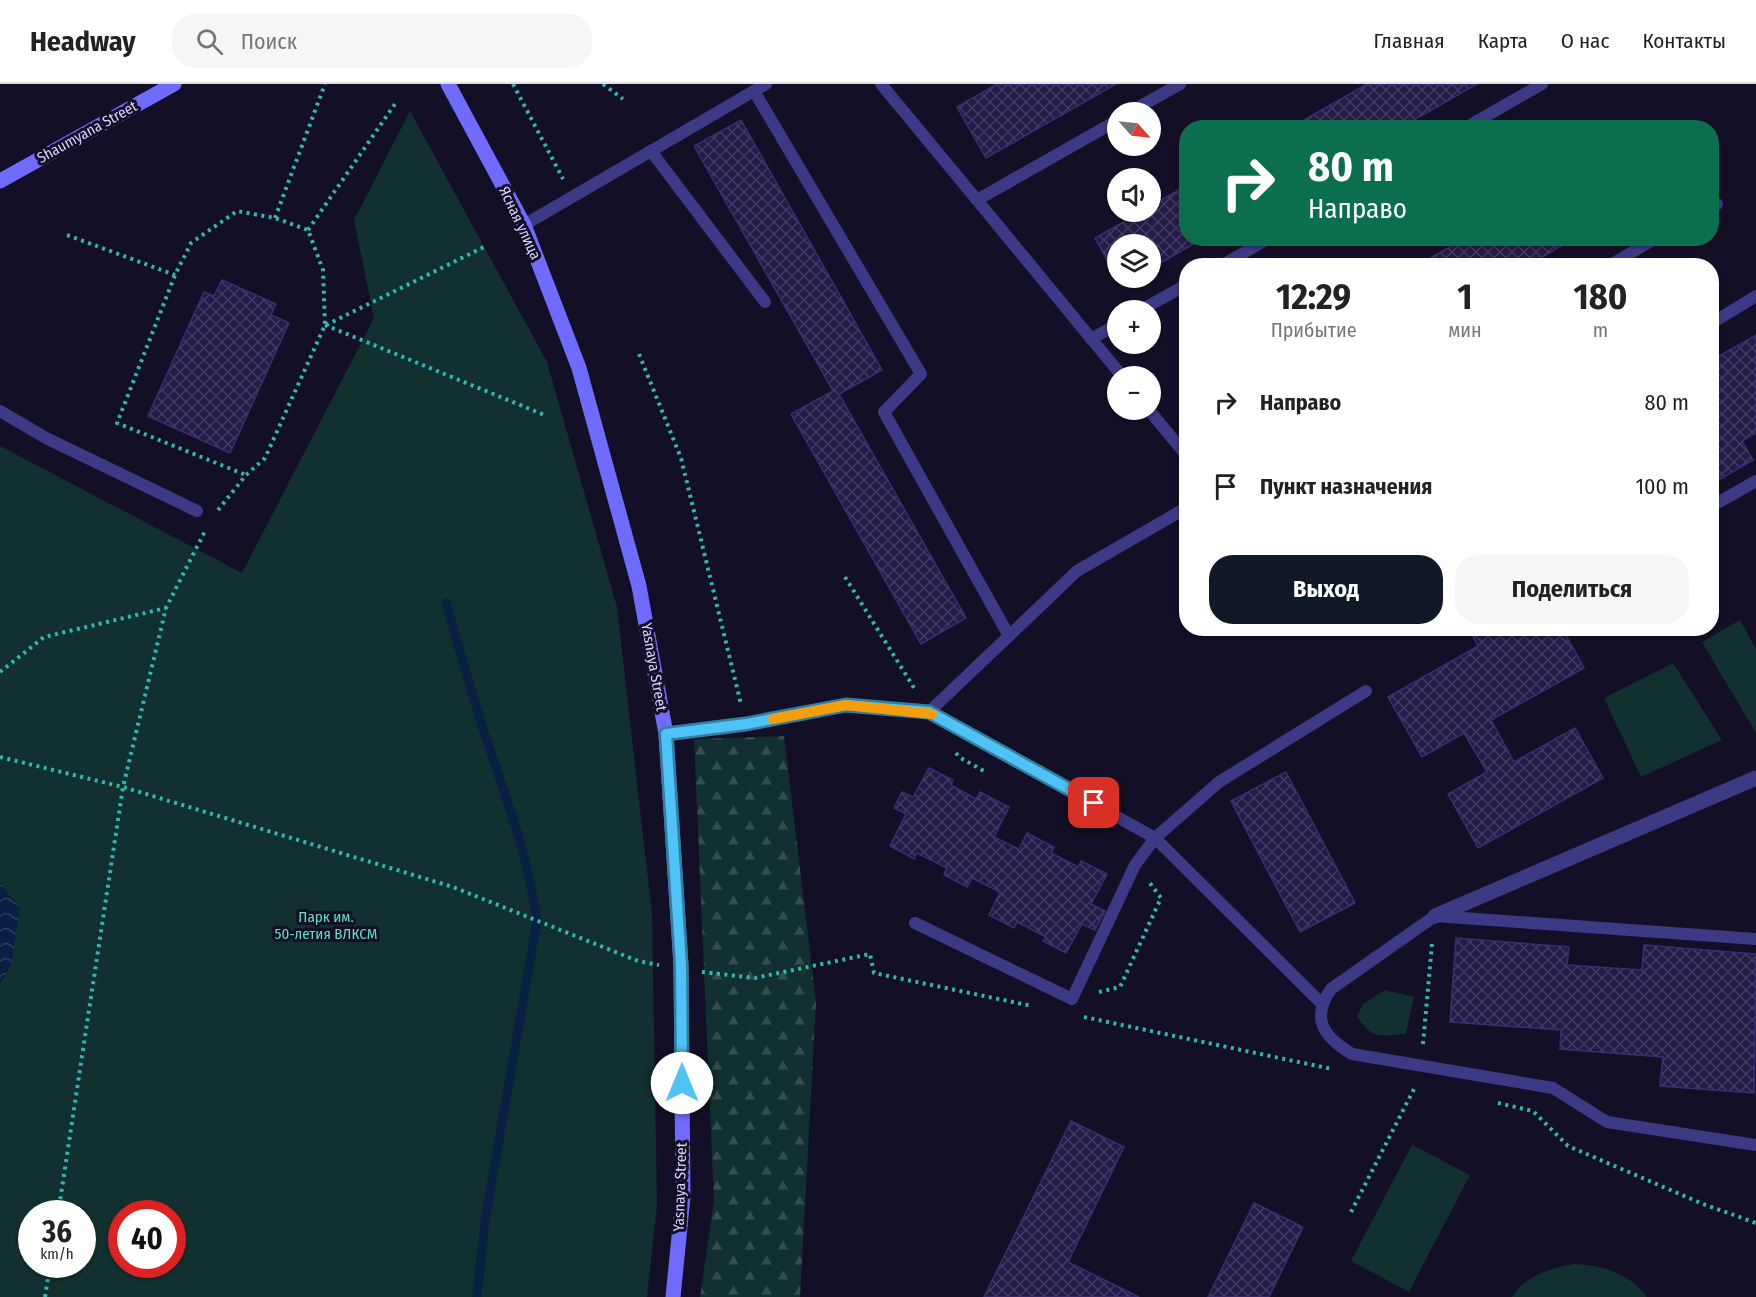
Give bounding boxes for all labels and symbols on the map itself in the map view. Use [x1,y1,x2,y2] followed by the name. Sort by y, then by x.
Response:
[34,97,140,167] street label: Shaumyana Street
[1107,102,1161,156] north arrow
[495,184,545,262] street label: Ясная улица
[637,622,671,713] street label: Yasnaya Street
[1068,777,1119,828] pin
[275,908,377,943] park label: Парк им. 50-летия ВЛКСМ
[650,1051,714,1115] position arrow
[669,1142,691,1232] street label: Yasnaya Street
[108,1200,186,1278] speed limit sign: 40

